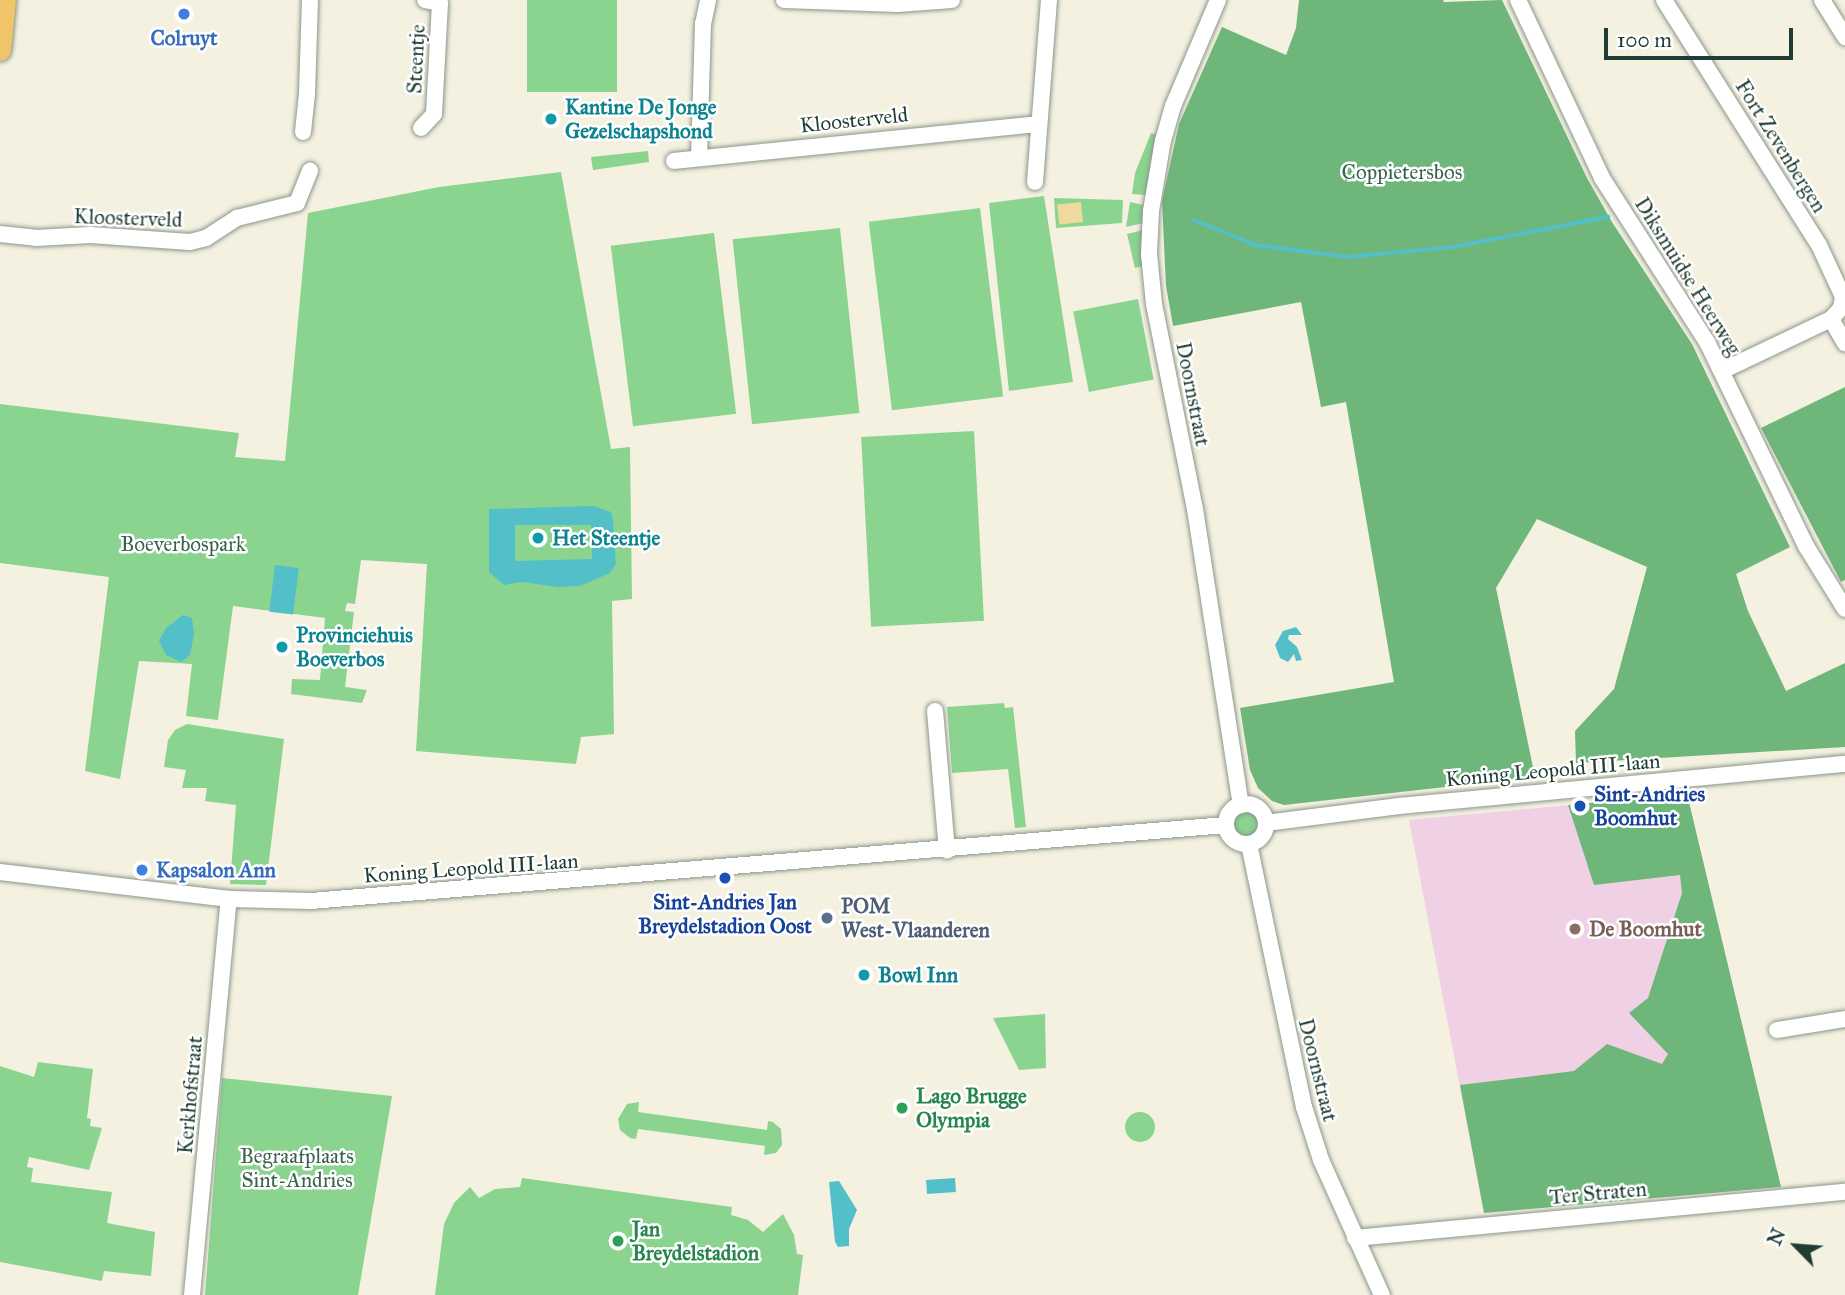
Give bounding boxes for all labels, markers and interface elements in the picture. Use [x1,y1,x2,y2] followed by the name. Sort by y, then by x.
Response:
[176,6,192,22] marker: Colruyt
[1607,14,1796,58] scale bar
[402,24,430,94] street label: Steentje
[151,25,217,51] place label: Colruyt
[1617,27,1672,53] text: 100 m
[1730,75,1832,217] street label: Fort Zevenbergen
[565,94,716,144] place label: Kantine De Jonge Gezelschapshond
[799,102,909,138] street label: Kloosterveld
[543,111,559,127] marker: Kantine De Jonge Gezelschapshond
[1342,159,1462,185] park label: Coppietersbos
[1629,192,1747,360] street label: Diksmuidse Heerweg
[73,204,183,232] street label: Kloosterveld
[1171,340,1215,448] street label: Doornstraat
[552,525,660,551] place label: Het Steentje
[530,530,546,546] marker: Het Steentje
[120,531,246,557] park label: Boeverbospark
[296,622,413,672] place label: Provinciehuis Boeverbos
[274,639,290,655] marker: Provinciehuis Boeverbos
[1445,748,1661,792] street label: Koning Leopold III-laan
[1594,781,1705,831] place label: Sint-Andries Boomhut
[1572,798,1588,814] marker: Sint-Andries Boomhut
[363,848,579,888] street label: Koning Leopold III-laan
[156,857,276,883] place label: Kapsalon Ann
[134,862,150,878] marker: Kapsalon Ann
[717,870,733,886] marker: Sint-Andries Jan Breydelstadion Oost
[638,889,812,939] place label: Sint-Andries Jan Breydelstadion Oost
[841,893,990,943] place label: POM West-Vlaanderen
[819,910,835,926] marker: POM West-Vlaanderen
[1589,916,1702,942] place label: De Boomhut
[1567,921,1583,937] marker: De Boomhut
[878,962,958,988] place label: Bowl Inn
[856,967,872,983] marker: Bowl Inn
[1293,1016,1343,1124] street label: Doornstraat
[172,1035,208,1155] street label: Kerkhofstraat
[916,1083,1027,1133] place label: Lago Brugge Olympia
[894,1100,910,1116] marker: Lago Brugge Olympia
[240,1143,354,1193] park label: Begraafplaats Sint-Andries
[1548,1176,1648,1210] street label: Ter Straten
[1761,1211,1831,1281] north arrow
[632,1216,759,1266] place label: Jan Breydelstadion
[1763,1225,1790,1249] text: N
[610,1233,626,1249] marker: Jan Breydelstadion

